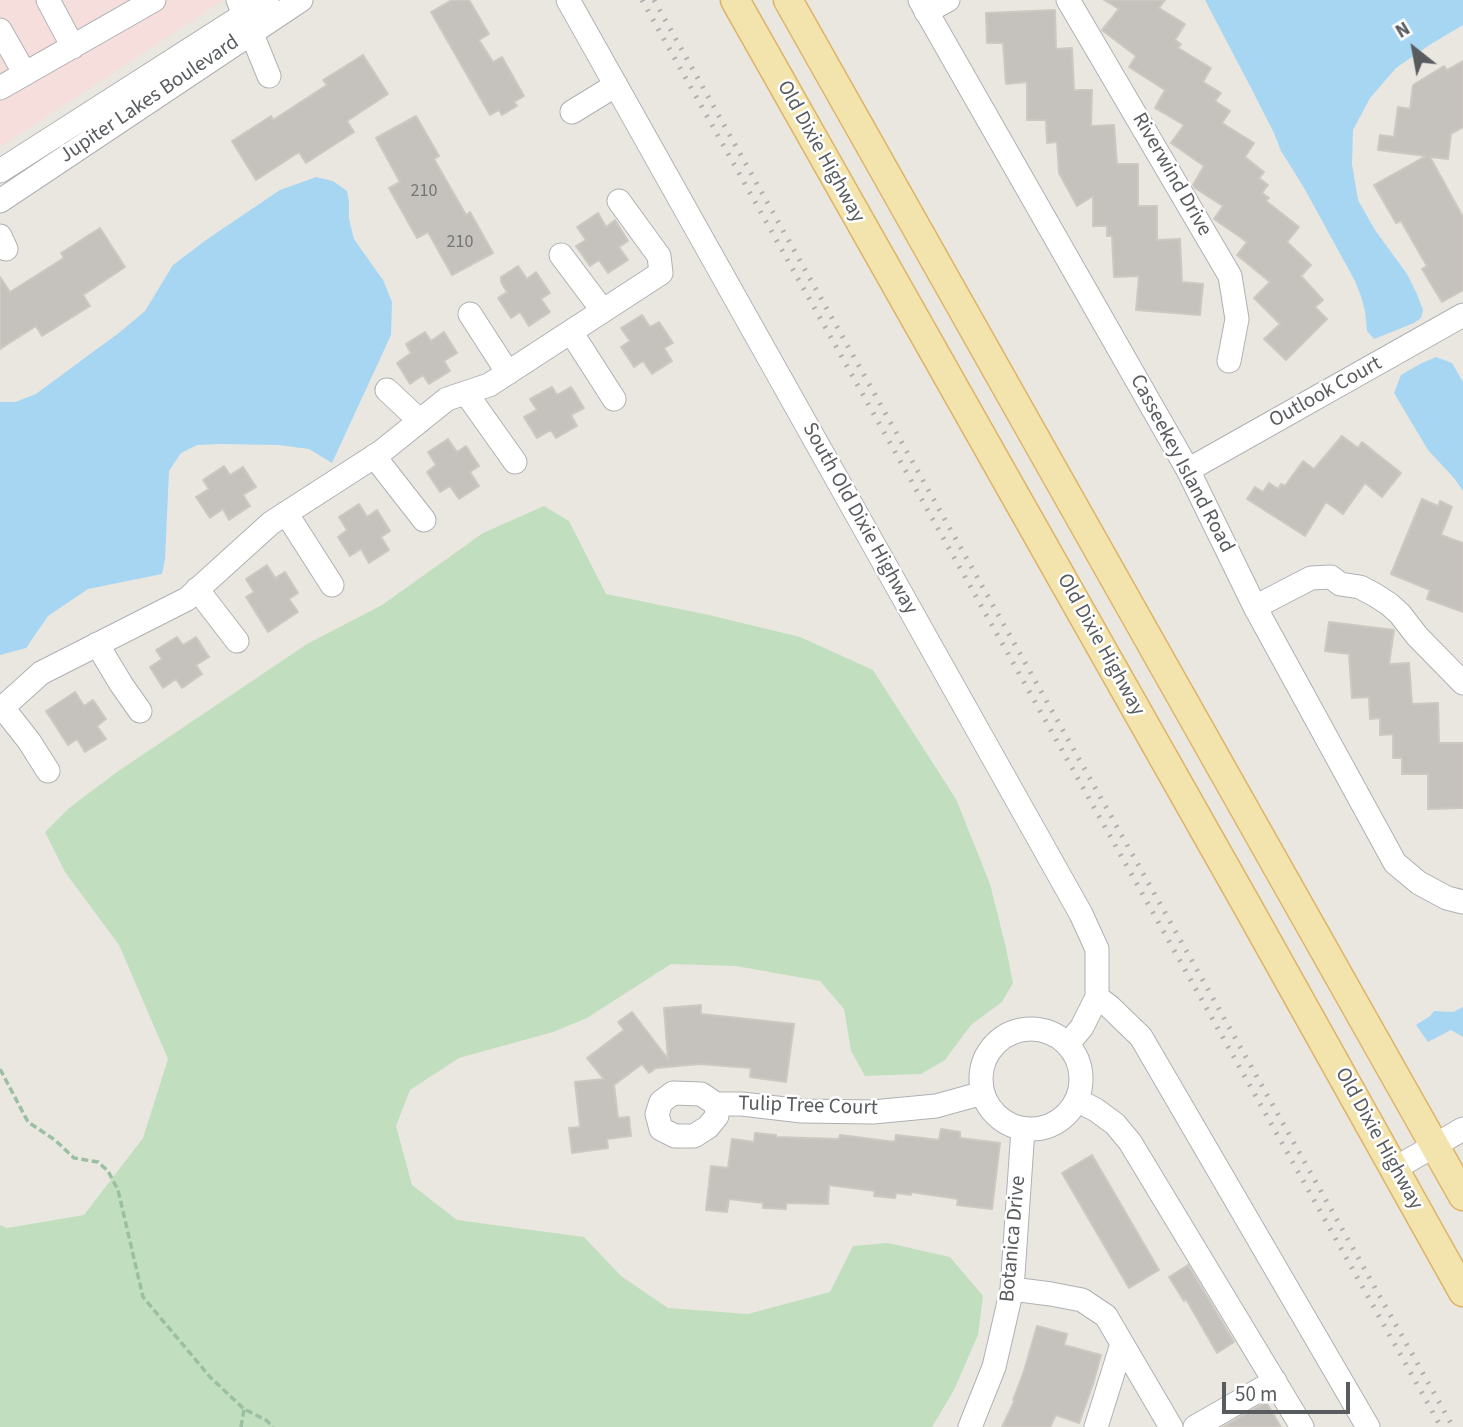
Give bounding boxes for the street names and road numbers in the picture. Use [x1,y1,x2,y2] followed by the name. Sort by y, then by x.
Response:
[56,31,244,169] street label: Jupiter Lakes Boulevard
[771,77,869,227] street label: Old Dixie Highway
[1126,109,1216,241] street label: Riverwind Drive
[1266,352,1386,434] street label: Outlook Court
[1123,371,1239,557] street label: Casseekey Island Road
[796,419,922,619] street label: South Old Dixie Highway
[1051,570,1149,720] street label: Old Dixie Highway
[1329,1064,1427,1214] street label: Old Dixie Highway
[738,1092,878,1122] street label: Tulip Tree Court
[996,1175,1032,1303] street label: Botanica Drive

